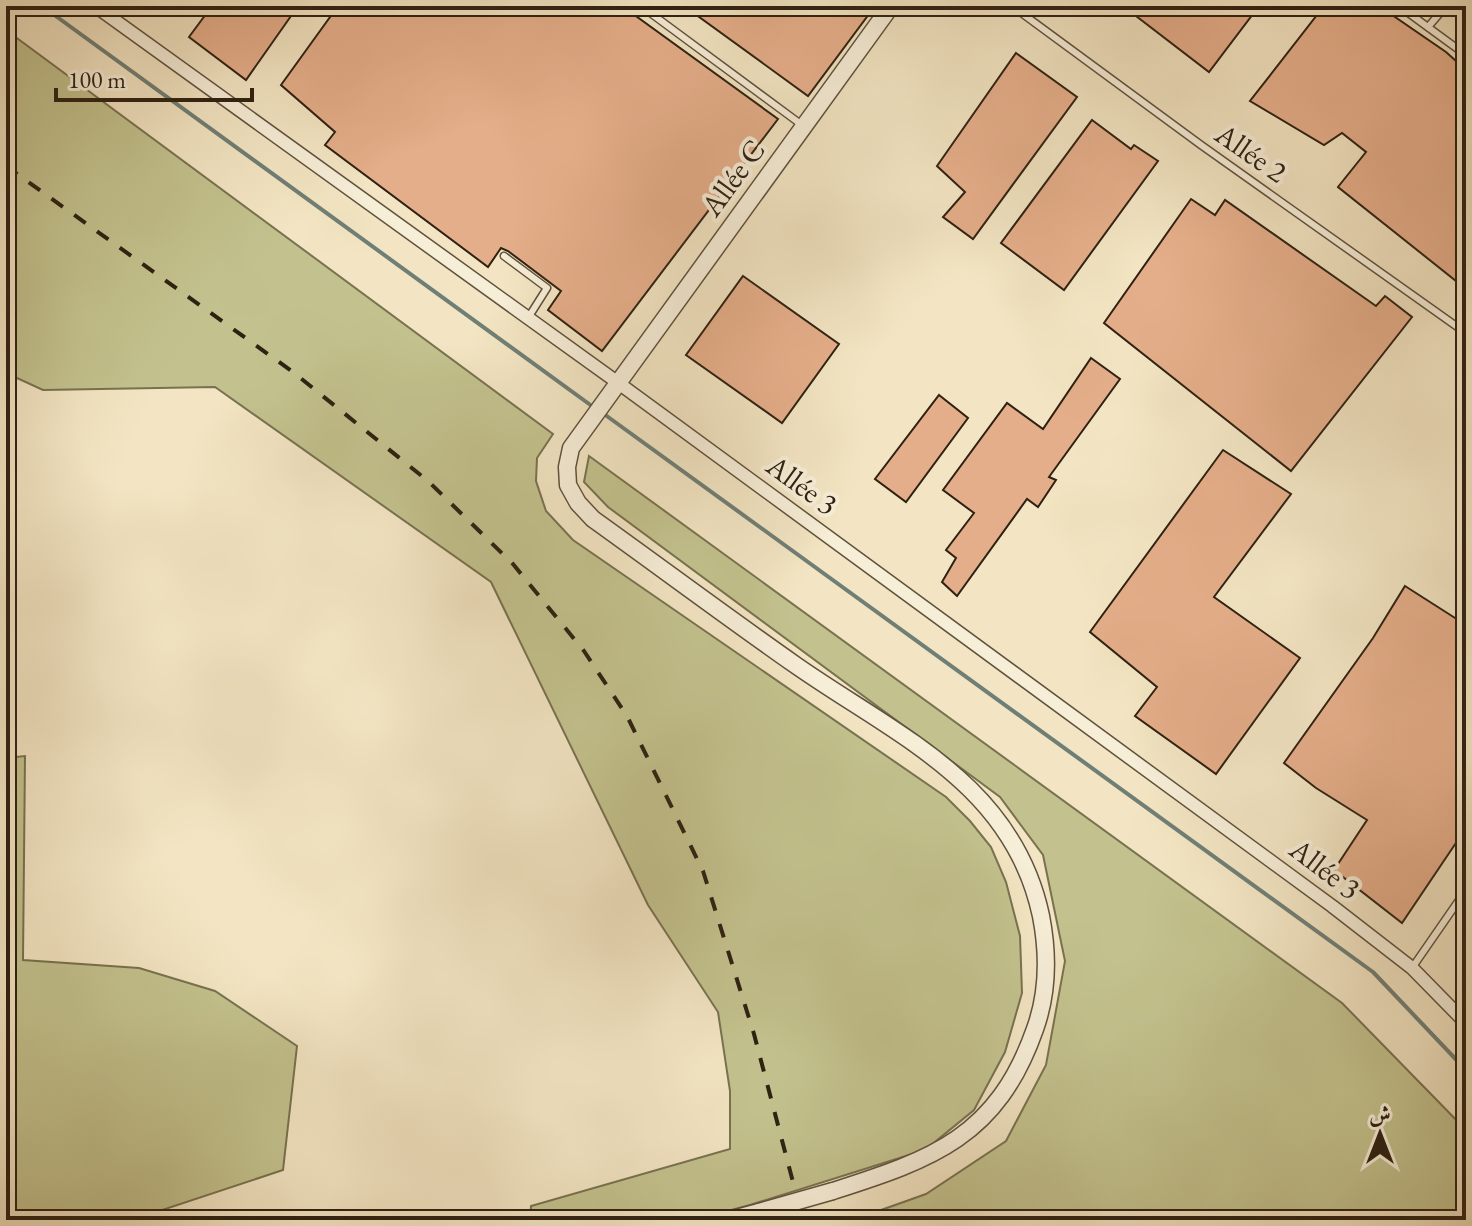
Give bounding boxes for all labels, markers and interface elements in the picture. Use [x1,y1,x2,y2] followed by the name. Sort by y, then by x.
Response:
[56,52,252,102] scale bar
[68,64,126,95] text: 100 m
[1207,113,1295,191] street label: Allée 2
[691,132,774,225] street label: Allée C
[758,445,846,523] street label: Allée 3
[1281,829,1368,908] street label: Allée 3
[1340,1094,1420,1174] north arrow
[1369,1100,1391,1129] text: ش

